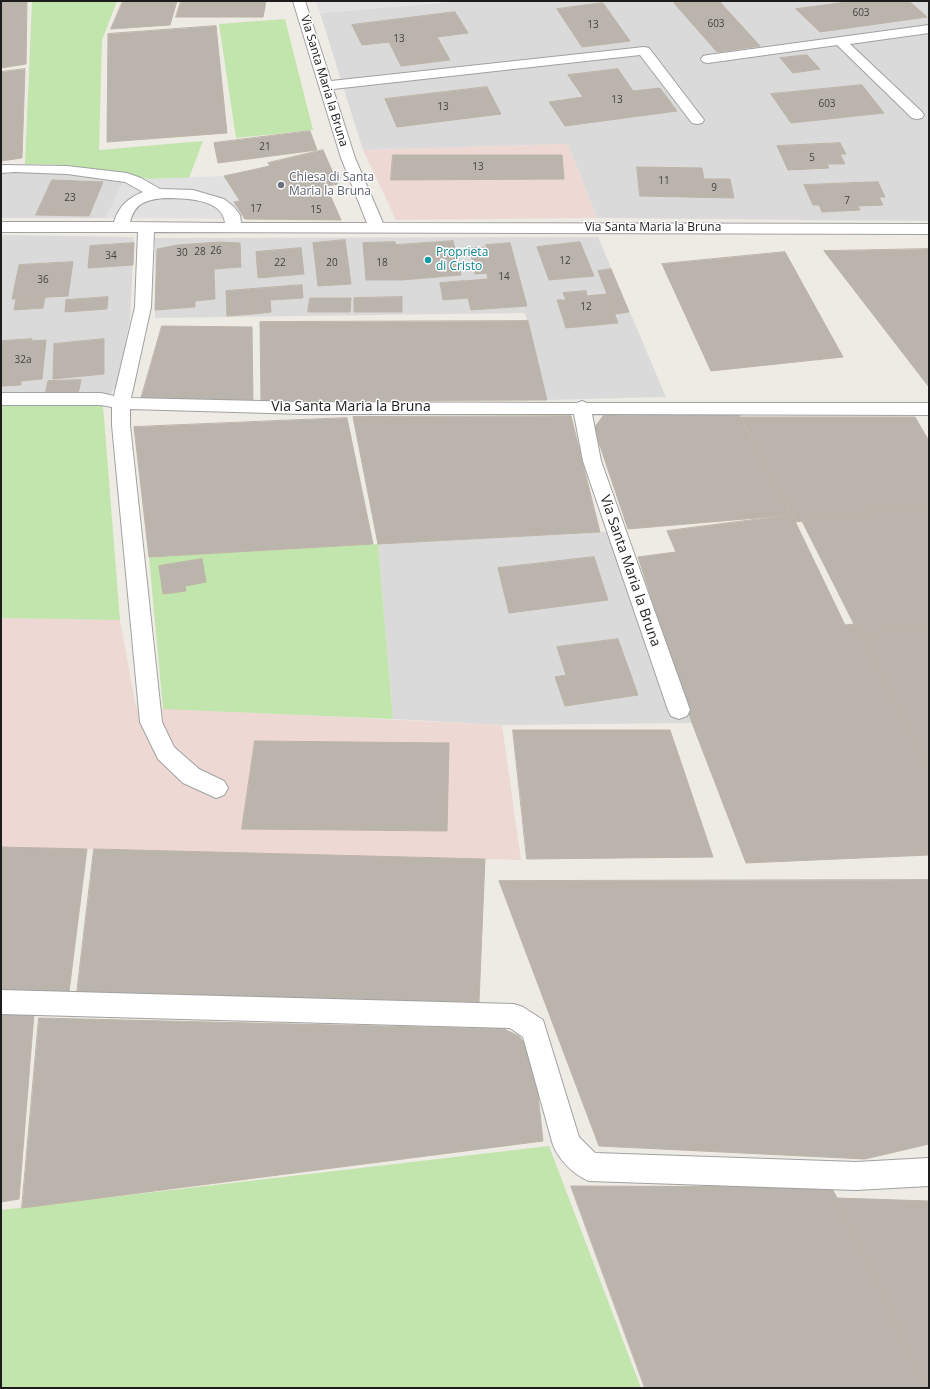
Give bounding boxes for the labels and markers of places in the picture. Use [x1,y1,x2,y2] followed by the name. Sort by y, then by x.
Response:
[289,171,374,199] place label: Chiesa di Santa Maria la Bruna
[276,180,286,190] marker: Chiesa di Santa Maria la Bruna
[436,246,488,274] place label: Proprieta di Cristo
[423,255,433,265] marker: Proprieta di Cristo

